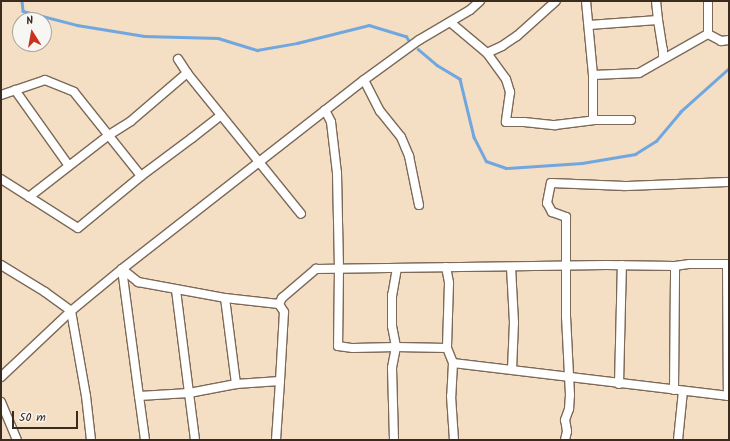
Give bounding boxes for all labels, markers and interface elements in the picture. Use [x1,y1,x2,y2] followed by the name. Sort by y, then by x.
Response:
[12,12,52,52] north arrow
[25,12,35,31] text: N
[14,403,80,429] scale bar
[19,408,46,427] text: 50 m

